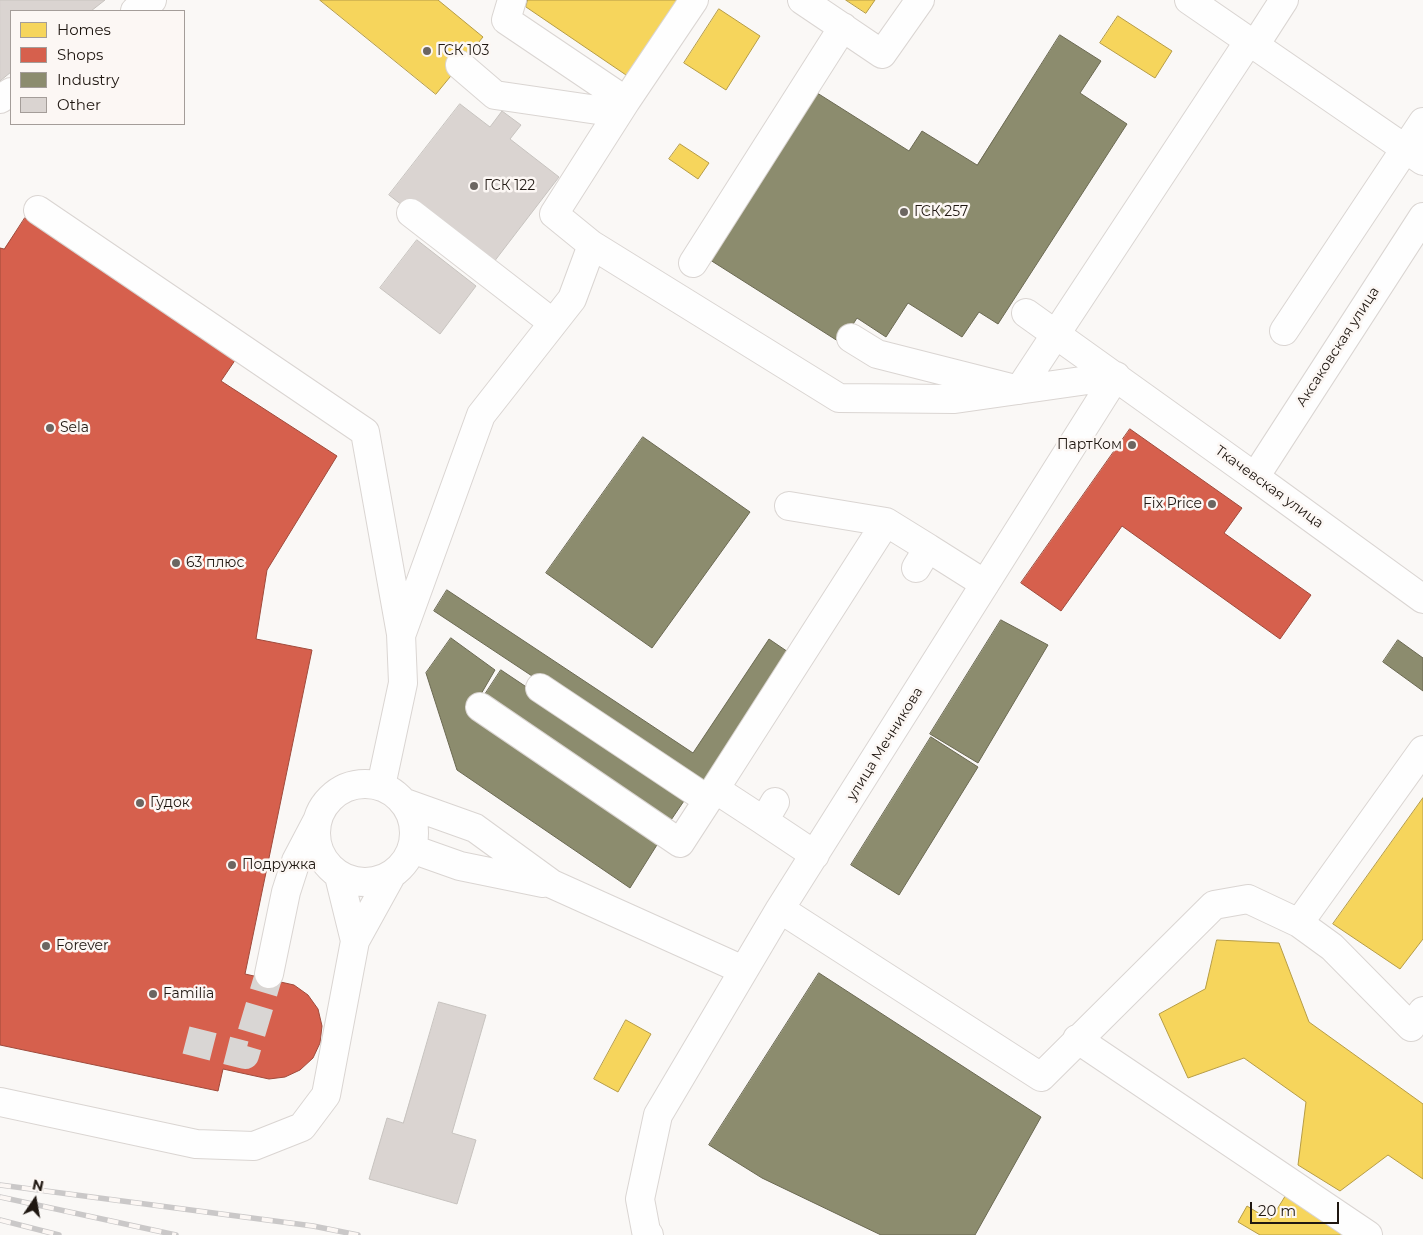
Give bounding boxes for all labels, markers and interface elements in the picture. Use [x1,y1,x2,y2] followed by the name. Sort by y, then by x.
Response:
[10,10,185,125] legend
[57,20,111,39] text: Homes
[437,43,489,59] place label: ГСК 103
[57,45,103,64] text: Shops
[421,45,433,57] marker: ГСК 103
[57,70,119,89] text: Industry
[57,95,101,114] text: Other
[484,178,535,194] place label: ГСК 122
[468,180,480,192] marker: ГСК 122
[914,204,968,220] place label: ГСК 257
[898,206,910,218] marker: ГСК 257
[1293,284,1383,410] street label: Аксаковская улица
[60,420,89,436] place label: Sela
[44,422,56,434] marker: Sela
[1057,437,1122,453] place label: ПартКом
[1126,439,1138,451] marker: ПартКом
[1212,442,1326,532] street label: Ткачевская улица
[1143,496,1202,512] place label: Fix Price
[1206,498,1218,510] marker: Fix Price
[186,555,244,571] place label: 63 плюс
[170,557,182,569] marker: 63 плюс
[843,684,927,804] street label: улица Мечникова
[150,795,190,811] place label: Гудок
[134,797,146,809] marker: Гудок
[242,857,316,873] place label: Подружка
[226,859,238,871] marker: Подружка
[56,938,109,954] place label: Forever
[40,940,52,952] marker: Forever
[163,986,214,1002] place label: Familia
[147,988,159,1000] marker: Familia
[10,1175,60,1225] north arrow
[31,1175,46,1195] text: N
[1253,1192,1342,1224] scale bar
[1258,1201,1296,1220] text: 20 m

